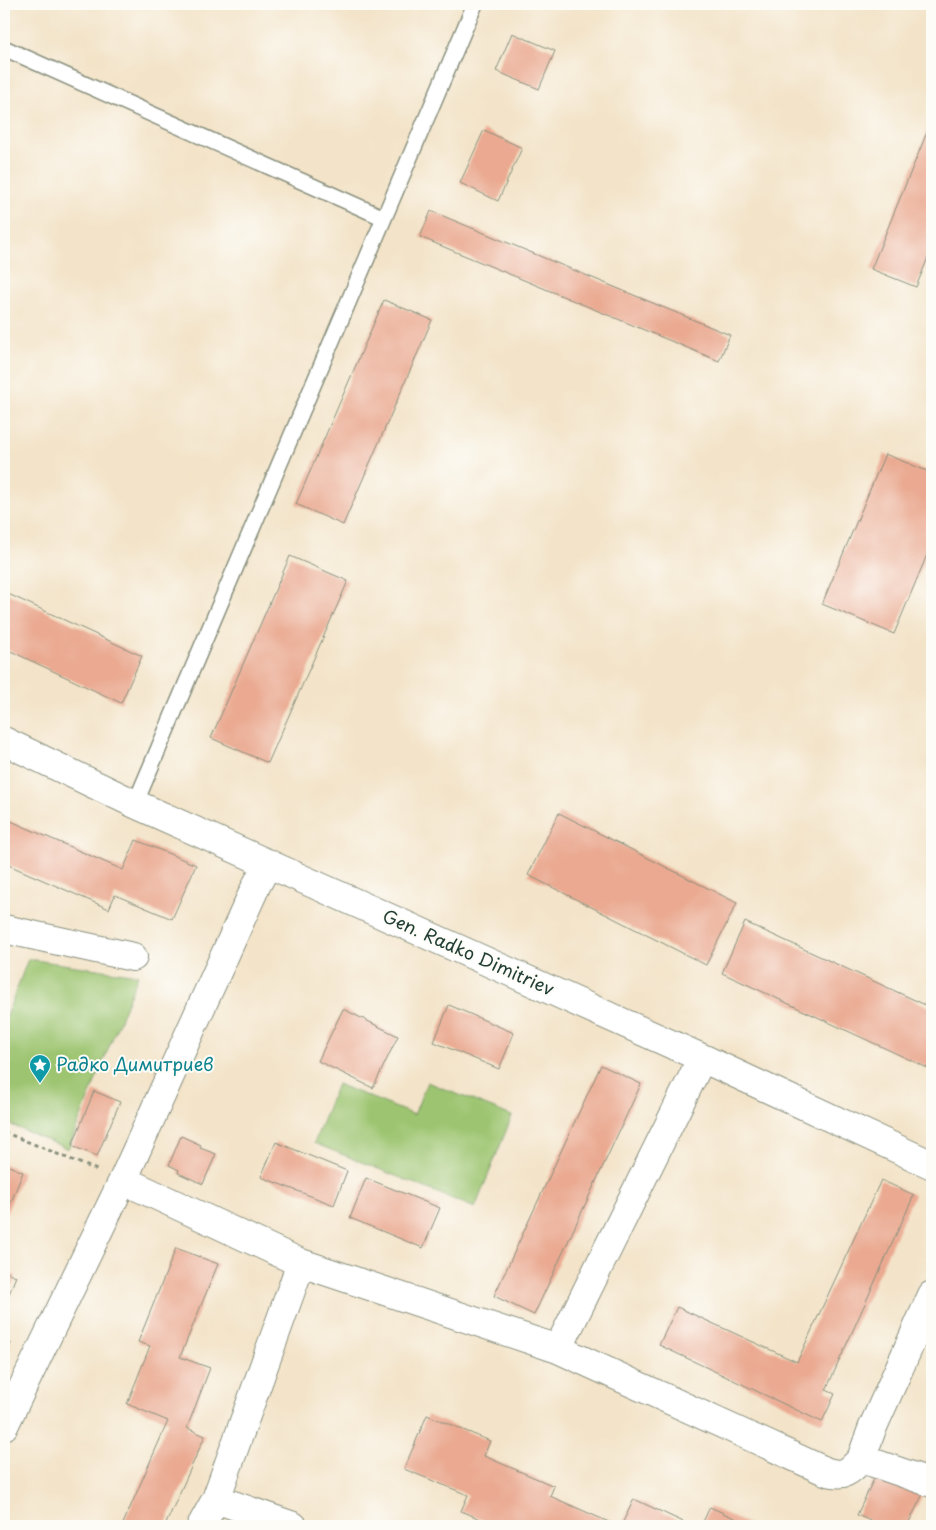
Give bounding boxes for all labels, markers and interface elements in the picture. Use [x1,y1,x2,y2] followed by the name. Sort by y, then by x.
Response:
[378,902,559,1002] street label: Gen. Radko Dimitriev
[56,1050,214,1077] place label: Радко Димитриев
[28,1053,52,1084] place icon: Радко Димитриев

